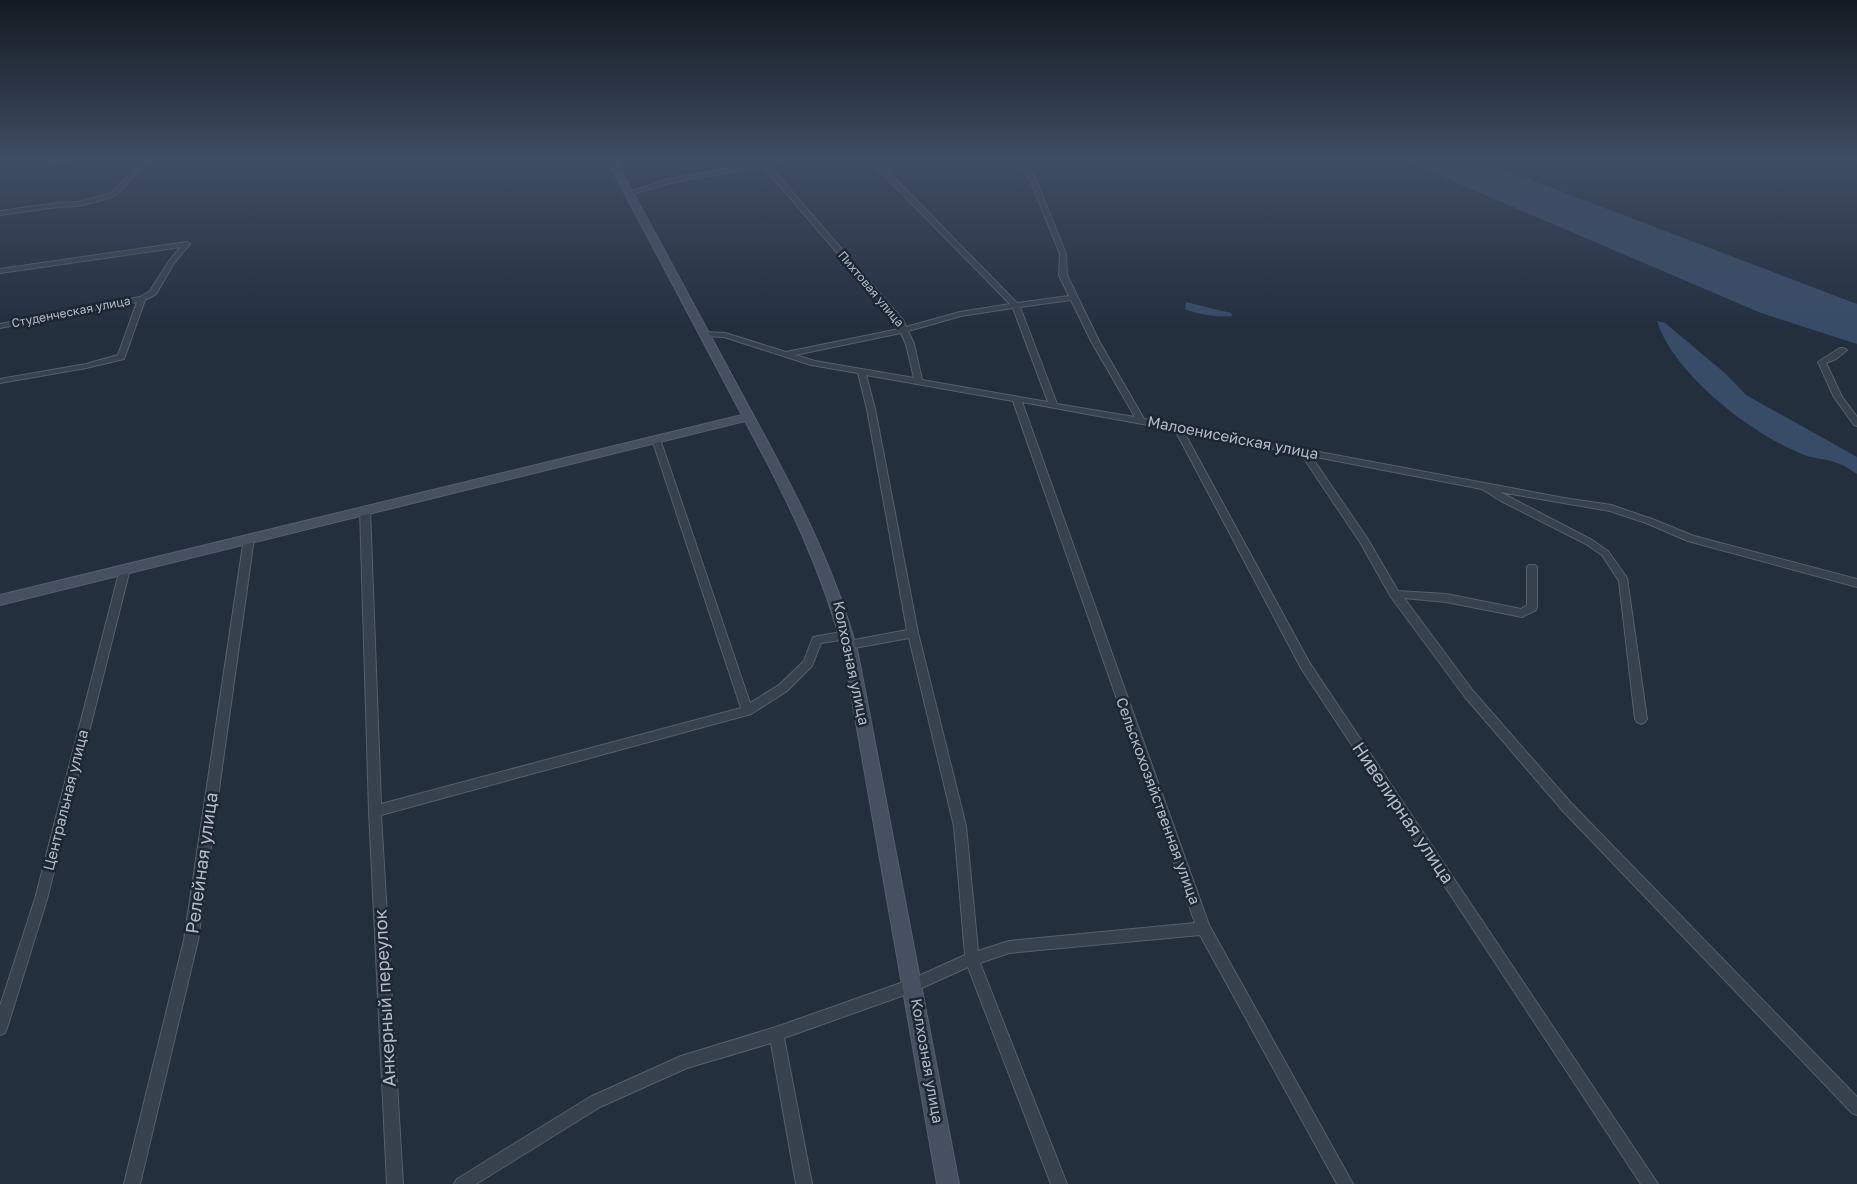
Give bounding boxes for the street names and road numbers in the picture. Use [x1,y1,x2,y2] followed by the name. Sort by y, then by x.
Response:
[835,248,907,330] street label: Пихтовая улица
[10,293,132,330] street label: Студенческая улица
[1146,412,1320,462] street label: Малоенисейская улица
[830,599,874,727] street label: Колхозная улица
[1113,695,1205,907] street label: Сельскохозяйственная улица
[39,727,91,872] street label: Центральная улица
[1348,737,1459,888] street label: Нивелирная улица
[180,791,222,935] street label: Релейная улица
[368,909,400,1087] street label: Анкерный переулок
[908,997,948,1125] street label: Колхозная улица

